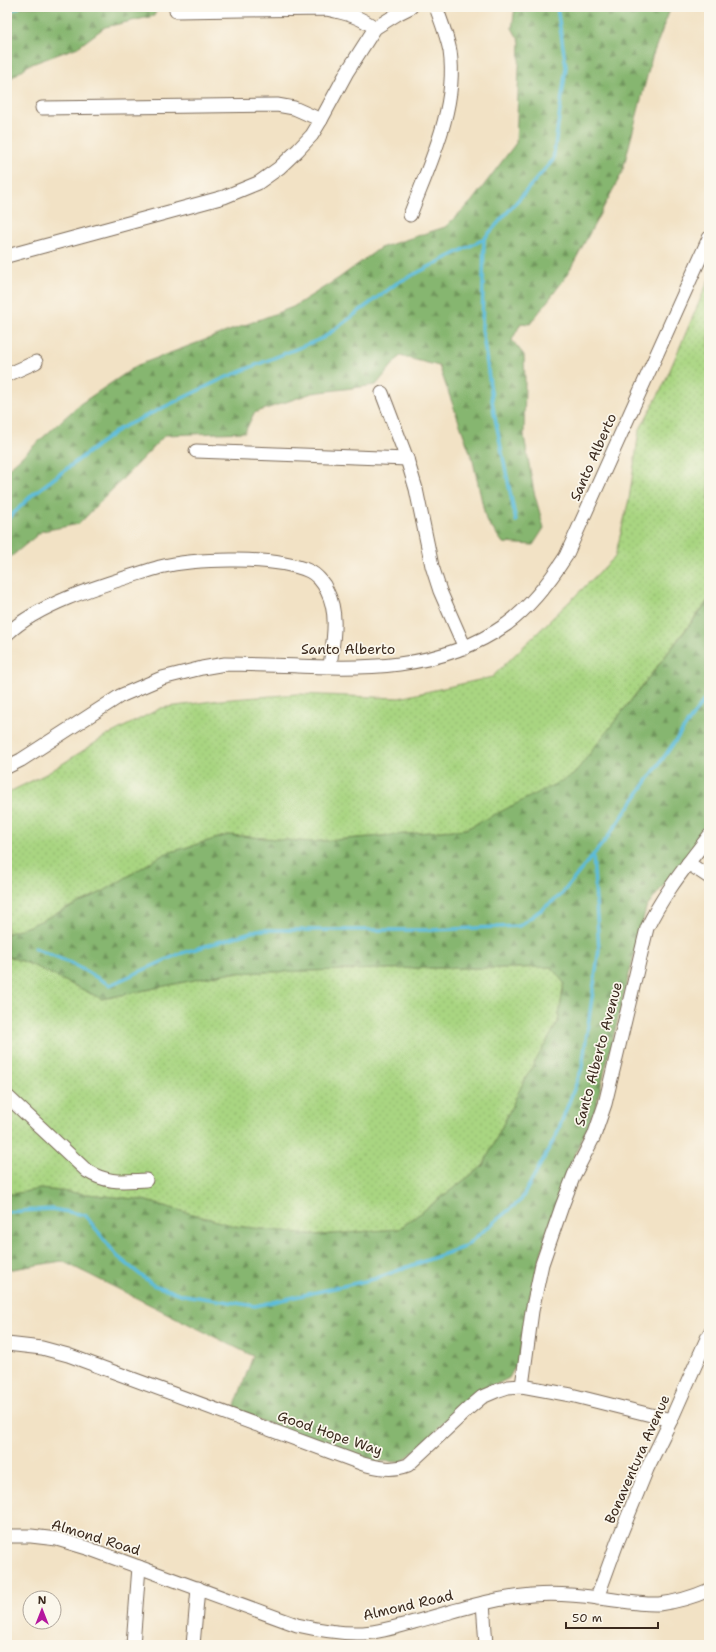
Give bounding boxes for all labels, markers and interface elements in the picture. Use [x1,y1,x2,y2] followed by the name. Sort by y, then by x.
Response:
[566,410,620,504] street label: Santo Alberto
[301,640,395,658] street label: Santo Alberto
[570,980,626,1128] street label: Santo Alberto Avenue
[600,1392,674,1526] street label: Bonaventura Avenue
[275,1407,385,1459] street label: Good Hope Way
[49,1515,143,1559] street label: Almond Road
[361,1586,455,1624] street label: Almond Road
[22,1590,62,1630] north arrow
[38,1593,47,1608] text: N
[566,1604,658,1630] scale bar
[572,1610,602,1626] text: 50 m

